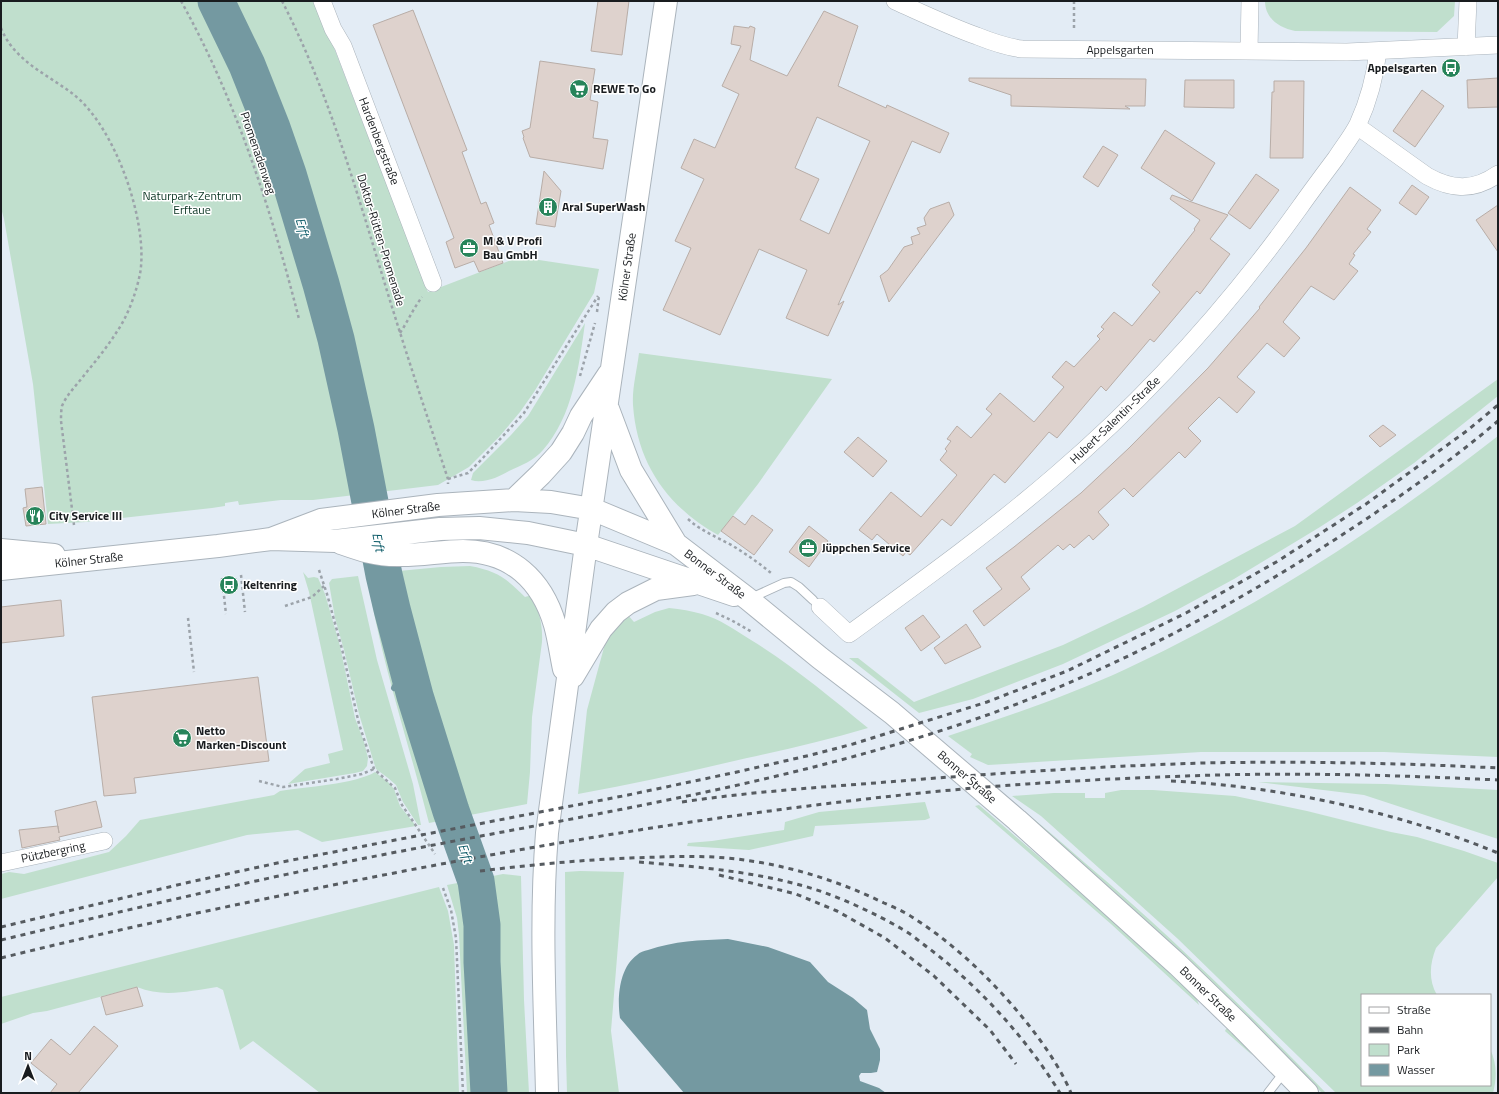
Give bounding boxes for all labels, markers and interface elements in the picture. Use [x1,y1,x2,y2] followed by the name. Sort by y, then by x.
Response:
[1086,40,1154,59] street label: Appelsgarten
[1440,57,1462,79] bus stop icon: Appelsgarten
[1368,58,1437,77] place label: Appelsgarten
[568,78,590,100] supermarket icon: REWE To Go
[593,79,656,98] place label: REWE To Go
[354,94,405,187] street label: Hardenbergstraße
[235,109,281,197] street label: Promenadenweg
[352,171,411,308] street label: Doktor-Rütten-Promenade
[142,186,242,219] park label: Naturpark-Zentrum Erftaue
[537,196,559,218] building icon: Aral SuperWash
[562,197,645,216] place label: Aral SuperWash
[291,215,316,241] water label: Erft
[483,231,542,264] place label: M & V Profi Bau GmbH
[612,232,641,302] street label: Kölner Straße
[458,237,480,259] office icon: M & V Profi Bau GmbH
[1065,371,1164,468] street label: Hubert-Salentin-Straße
[371,496,441,523] street label: Kölner Straße
[24,505,46,527] restaurant icon: City Service III
[49,506,122,525] place label: City Service III
[367,531,391,555] water label: Erft
[797,537,819,559] office icon: Jüppchen Service
[822,538,910,557] place label: Jüppchen Service
[680,544,750,603] street label: Bonner Straße
[54,546,124,573] street label: Kölner Straße
[218,574,240,596] bus stop icon: Keltenring
[243,575,298,594] place label: Keltenring
[196,721,287,754] place label: Netto Marken-Discount
[171,727,193,749] supermarket icon: Netto Marken-Discount
[933,745,1001,808] street label: Bonner Straße
[19,835,87,868] street label: Pützbergring
[453,841,479,867] water label: Erft
[1175,961,1241,1026] street label: Bonner Straße
[1361,994,1491,1086] legend
[1397,1000,1431,1019] text: Straße
[1397,1020,1423,1039] text: Bahn
[1397,1040,1420,1059] text: Park
[8,1046,48,1086] north arrow
[24,1048,32,1064] text: N
[1397,1060,1435,1079] text: Wasser

